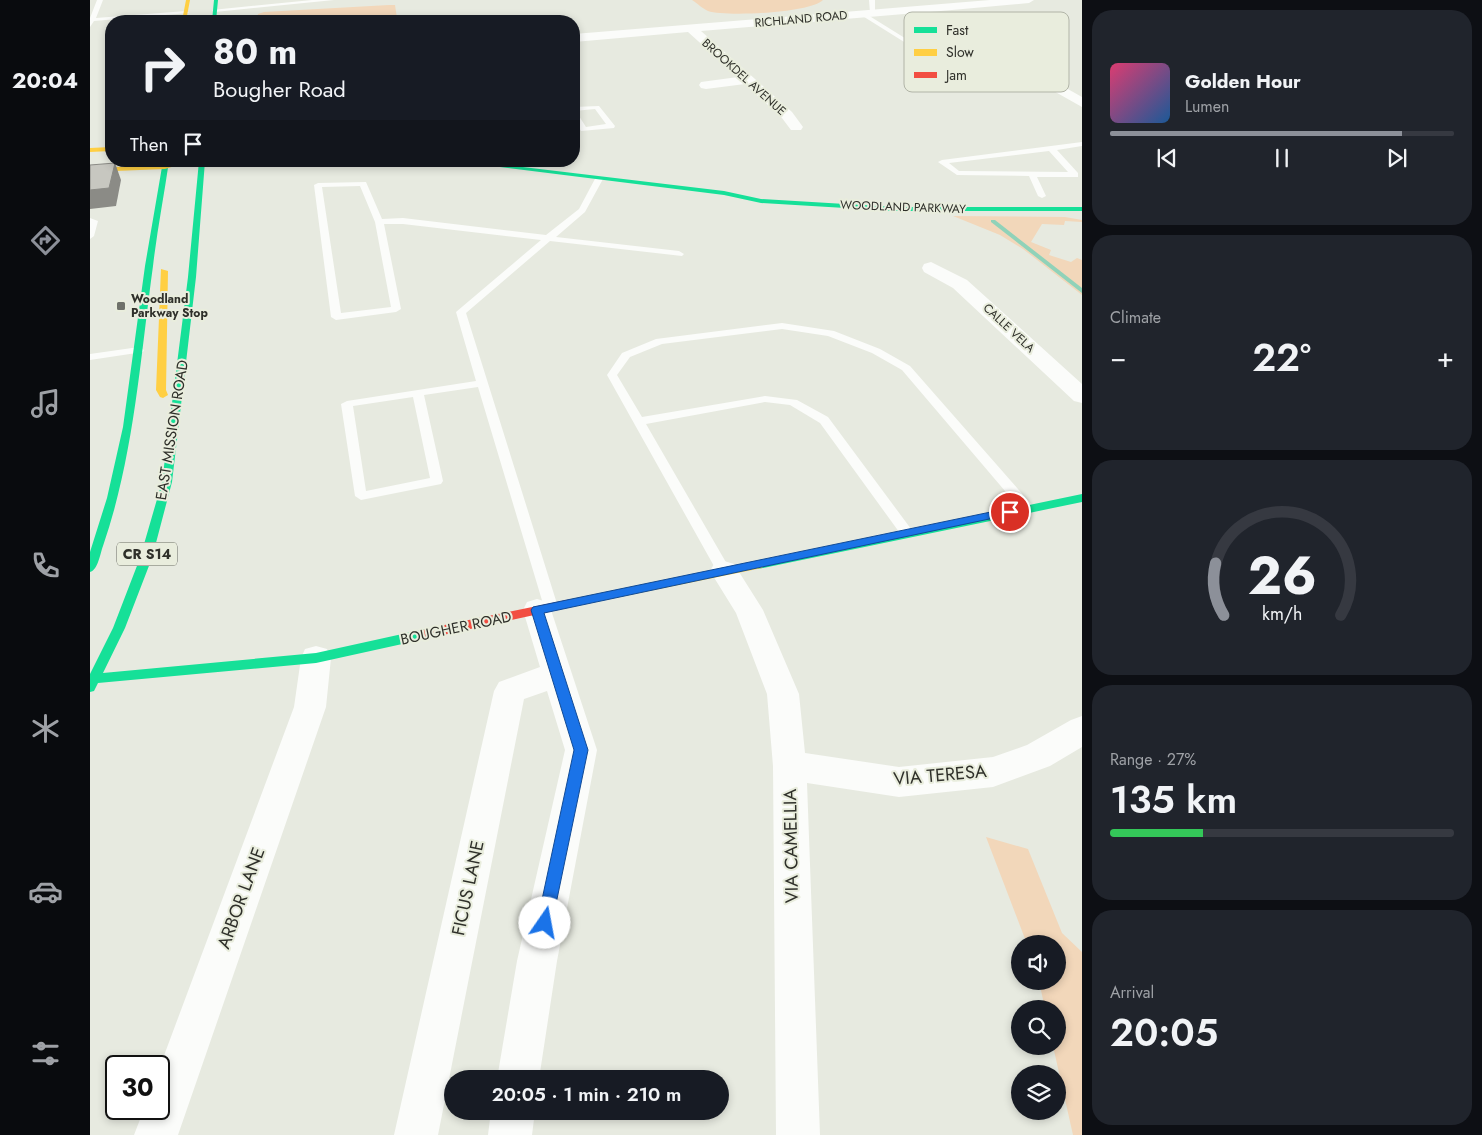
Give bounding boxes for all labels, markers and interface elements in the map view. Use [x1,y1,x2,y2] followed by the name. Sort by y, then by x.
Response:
[754,6,848,32] street label: RICHLAND ROAD
[904,12,1069,92] legend
[946,20,969,40] text: Fast
[213,27,297,77] text: 80 m
[698,34,790,120] street label: BROOKDEL AVENUE
[130,35,195,100] icon: right
[946,42,974,62] text: Slow
[12,64,78,96] text: 20:04
[944,65,967,85] text: Jam
[1185,68,1301,95] text: Golden Hour
[213,73,346,105] text: Bougher Road
[1185,95,1229,118] text: Lumen
[179,130,207,158] icon: arrive
[130,131,169,158] text: Then
[1153,144,1181,172] icon: previous
[1268,144,1296,172] icon: pause
[1383,144,1411,172] icon: next
[840,196,966,218] street label: WOODLAND PARKWAY
[28,223,63,258] icon: directions
[131,290,208,322] place label: Woodland Parkway Stop
[979,299,1039,357] street label: CALLE VELA
[115,300,127,312] marker: Woodland Parkway Stop
[1110,306,1161,329] text: Climate
[1252,330,1311,385] text: 22°
[1110,337,1127,378] text: −
[1437,337,1454,378] text: +
[150,358,194,502] street label: EAST MISSION ROAD
[28,386,63,421] icon: music
[989,491,1031,533] pin
[996,498,1024,526] icon: arrive
[1248,538,1316,614] text: 26
[117,542,177,566] road number: CR S14
[28,548,63,583] icon: phone
[1262,601,1302,627] text: km/h
[398,605,514,651] street label: BOUGHER ROAD
[28,711,63,746] icon: climate
[1110,748,1196,771] text: Range · 27%
[892,758,988,792] street label: VIA TERESA
[1110,772,1237,827] text: 135 km
[777,788,805,903] street label: VIA CAMELLIA
[445,838,491,938] street label: FICUS LANE
[211,844,271,952] street label: ARBOR LANE
[28,874,63,909] icon: car
[518,896,570,948] position arrow
[1011,935,1066,1120] map controls
[1011,935,1066,990] button: sound
[1110,981,1154,1004] text: Arrival
[1011,1000,1066,1055] button: search
[1110,1005,1218,1060] text: 20:05
[28,1036,63,1071] icon: filters
[105,1055,170,1120] speed limit sign: 30
[1011,1065,1066,1120] button: layers
[492,1081,681,1108] text: 20:05 · 1 min · 210 m

